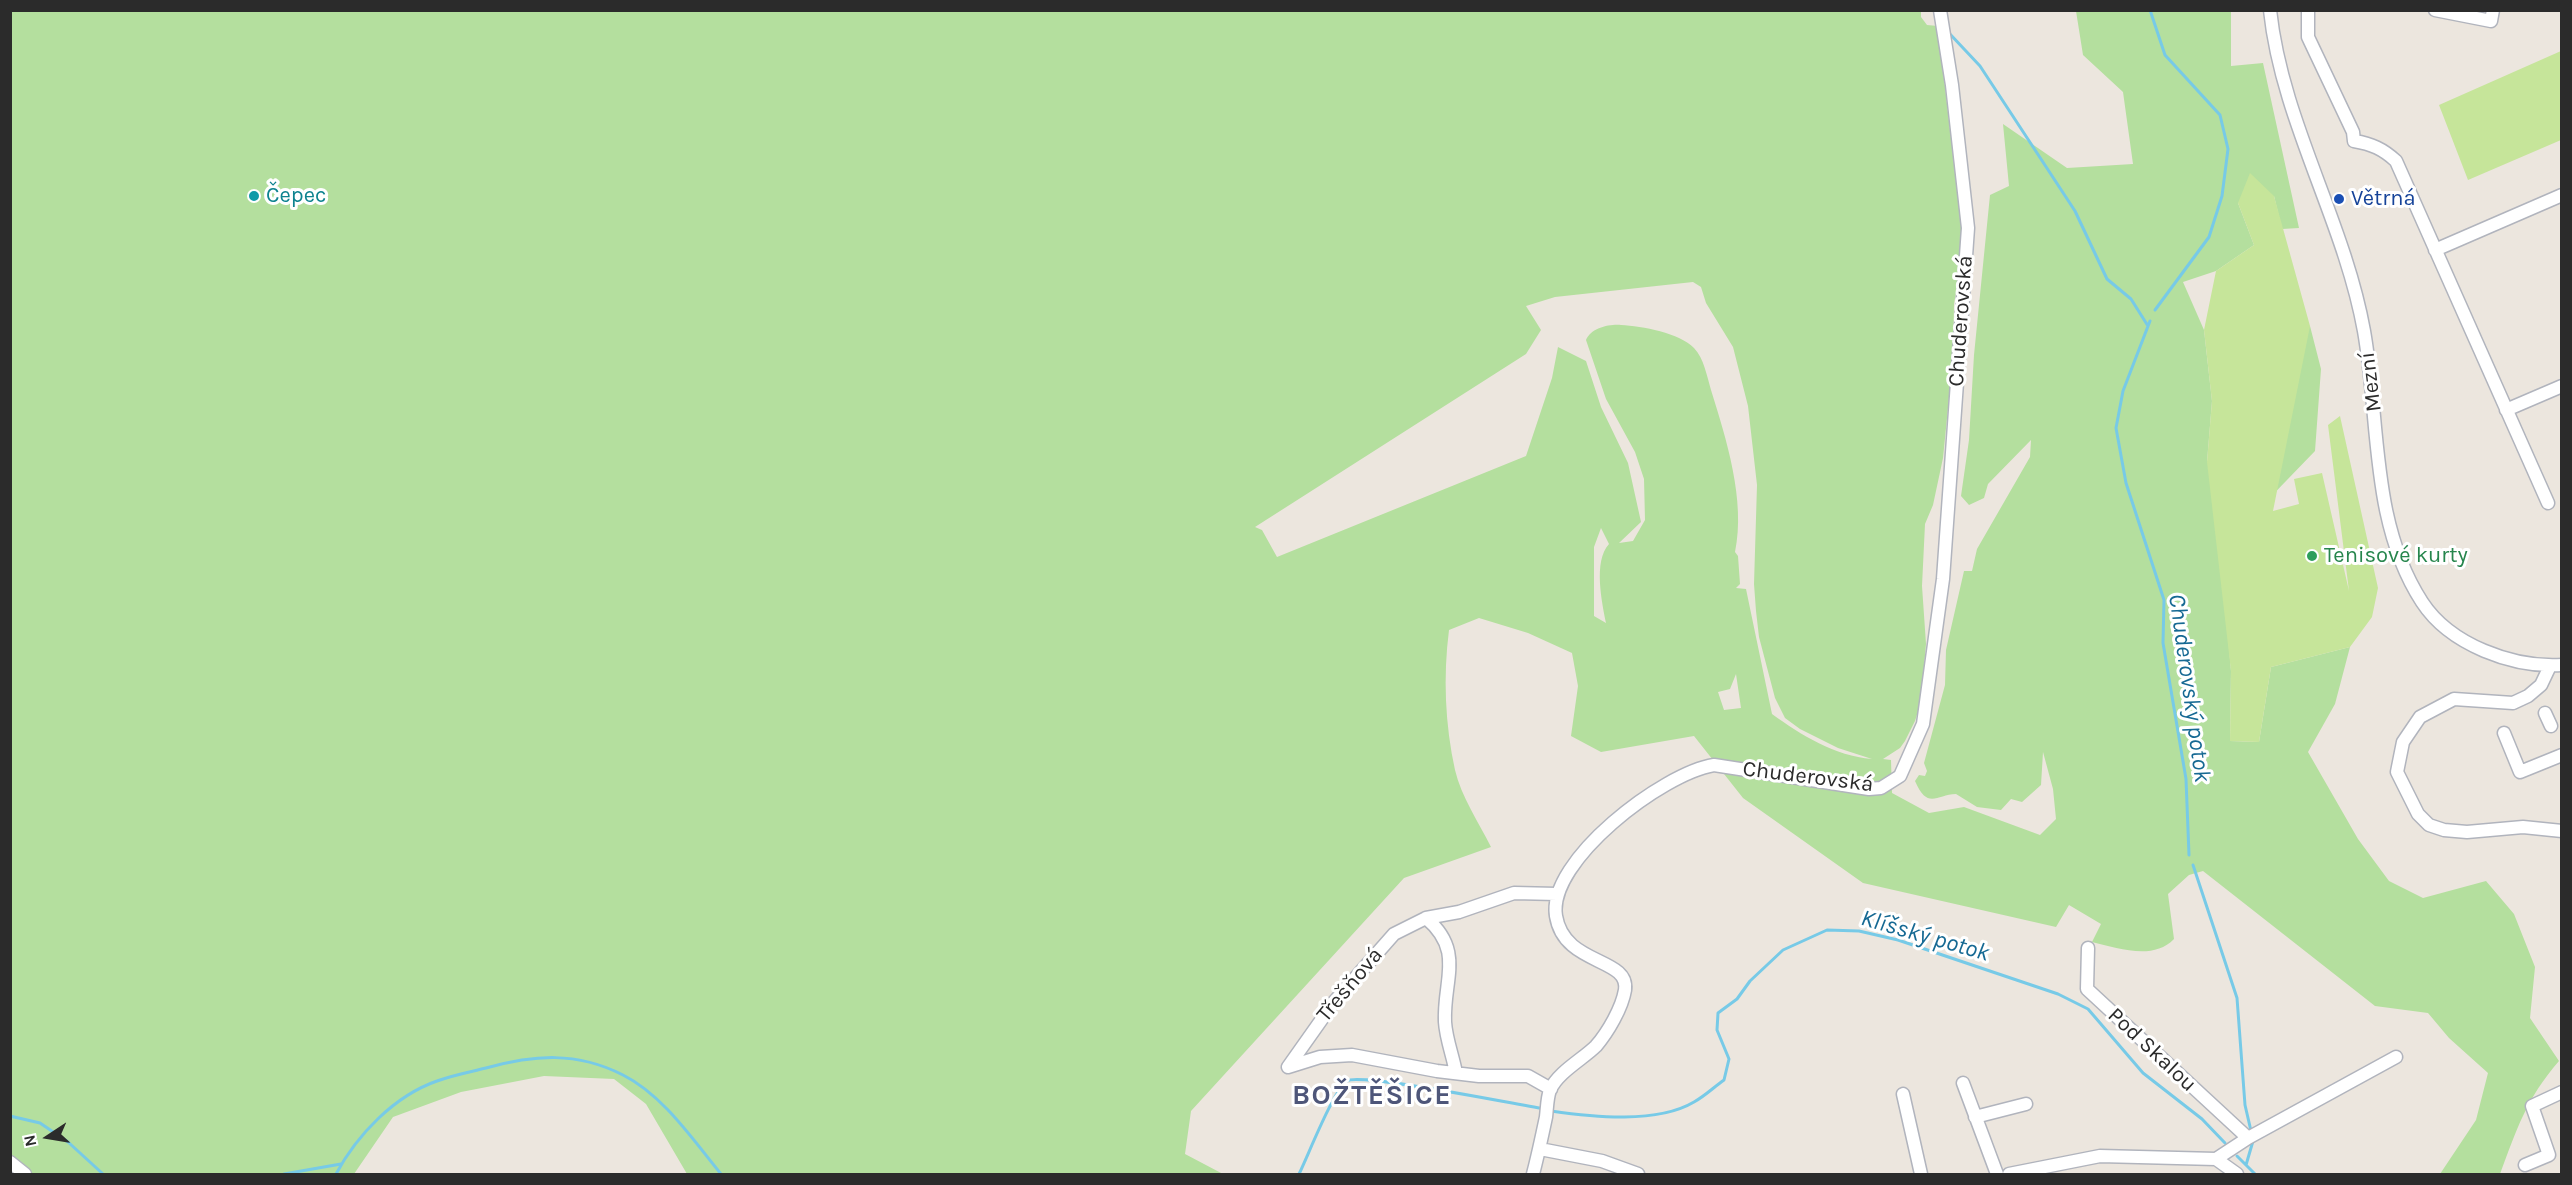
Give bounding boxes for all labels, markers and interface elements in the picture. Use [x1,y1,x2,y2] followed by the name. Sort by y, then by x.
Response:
[266,183,326,209] place label: Čepec
[2351,186,2416,212] place label: Větrná
[247,189,261,203] marker: Čepec
[2332,192,2346,206] marker: Větrná
[1943,254,1979,388] street label: Chuderovská
[2354,351,2388,413] street label: Mezní
[2324,543,2468,569] place label: Tenisové kurty
[2305,549,2319,563] marker: Tenisové kurty
[2162,592,2216,784] water label: Chuderovský potok
[1741,756,1875,798] street label: Chuderovská
[1857,904,1993,968] water label: Klíšský potok
[1311,943,1389,1027] street label: Třešňová
[2102,1002,2202,1098] street label: Pod Skalou
[1292,1079,1452,1113] district label: BOŽTĚŠICE
[18,1107,78,1167] north arrow
[19,1133,40,1148] text: N

